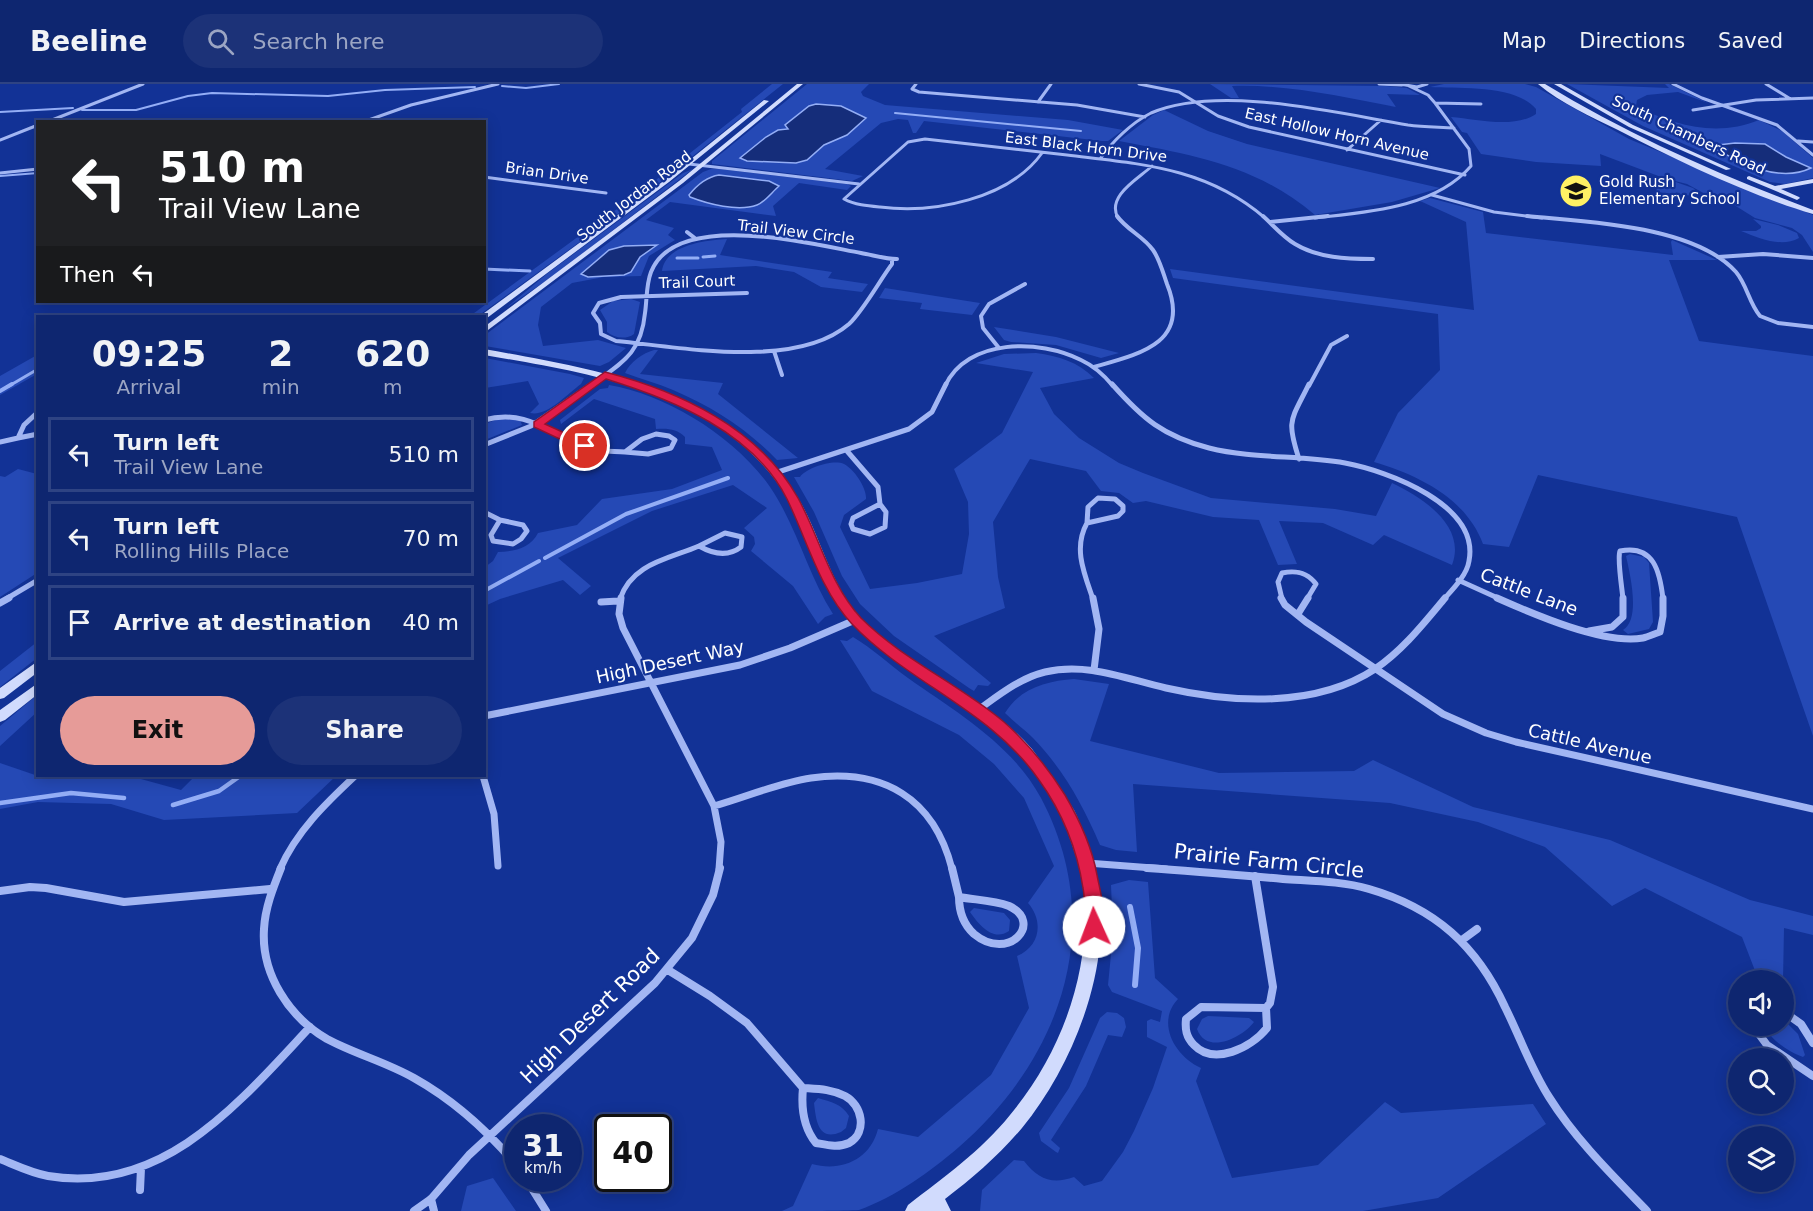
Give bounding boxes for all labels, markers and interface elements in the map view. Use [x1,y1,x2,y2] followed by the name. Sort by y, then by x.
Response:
[183,14,603,68] search box
[30,25,147,58] text: Beeline
[204,25,237,58] icon: search
[252,29,385,54] text: Search here
[1502,29,1546,53] text: Map
[1579,29,1685,53] text: Directions
[1718,29,1783,53] text: Saved
[1609,91,1769,179] street label: South Chambers Road
[1243,104,1431,164] street label: East Hollow Horn Avenue
[1004,128,1168,166] street label: East Black Horn Drive
[159,143,305,192] text: 510 m
[60,144,138,222] icon: left
[573,147,695,245] street label: South Jordan Road
[504,158,590,188] street label: Brian Drive
[1558,173,1594,209] school or university icon: Gold Rush Elementary School
[1599,173,1740,208] place label: Gold Rush Elementary School
[159,193,361,224] text: Trail View Lane
[735,216,856,248] street label: Trail View Circle
[127,258,160,291] icon: left
[60,262,115,287] text: Then
[657,272,736,292] street label: Trail Court
[92,333,206,374] text: 09:25
[268,333,293,374] text: 2
[355,333,430,374] text: 620
[116,375,181,399] text: Arrival
[262,375,300,399] text: min
[383,375,403,399] text: m
[559,420,610,471] pin
[568,429,601,462] icon: arrive
[114,430,219,455] text: Turn left
[63,438,96,471] icon: left
[389,442,459,467] text: 510 m
[114,455,263,479] text: Trail View Lane
[114,514,219,539] text: Turn left
[63,522,96,555] icon: left
[403,526,459,551] text: 70 m
[114,539,289,563] text: Rolling Hills Place
[1477,563,1581,620] street label: Cattle Lane
[63,606,96,639] icon: arrive
[114,610,371,635] text: Arrive at destination
[403,610,459,635] text: 40 m
[594,635,746,687] street label: High Desert Way
[60,696,255,765] button: Exit
[267,696,462,765] button: Share
[1526,719,1654,768] street label: Cattle Avenue
[1173,839,1365,883] street label: Prairie Farm Circle
[1062,895,1126,959] position arrow
[515,943,665,1089] street label: High Desert Road
[1728,970,1794,1192] map controls
[1728,970,1794,1036] button: sound
[1728,1048,1794,1114] button: search
[594,1114,672,1192] speed limit sign: 40
[1728,1126,1794,1192] button: layers
[522,1128,564,1163] text: 31
[524,1159,562,1177] text: km/h

